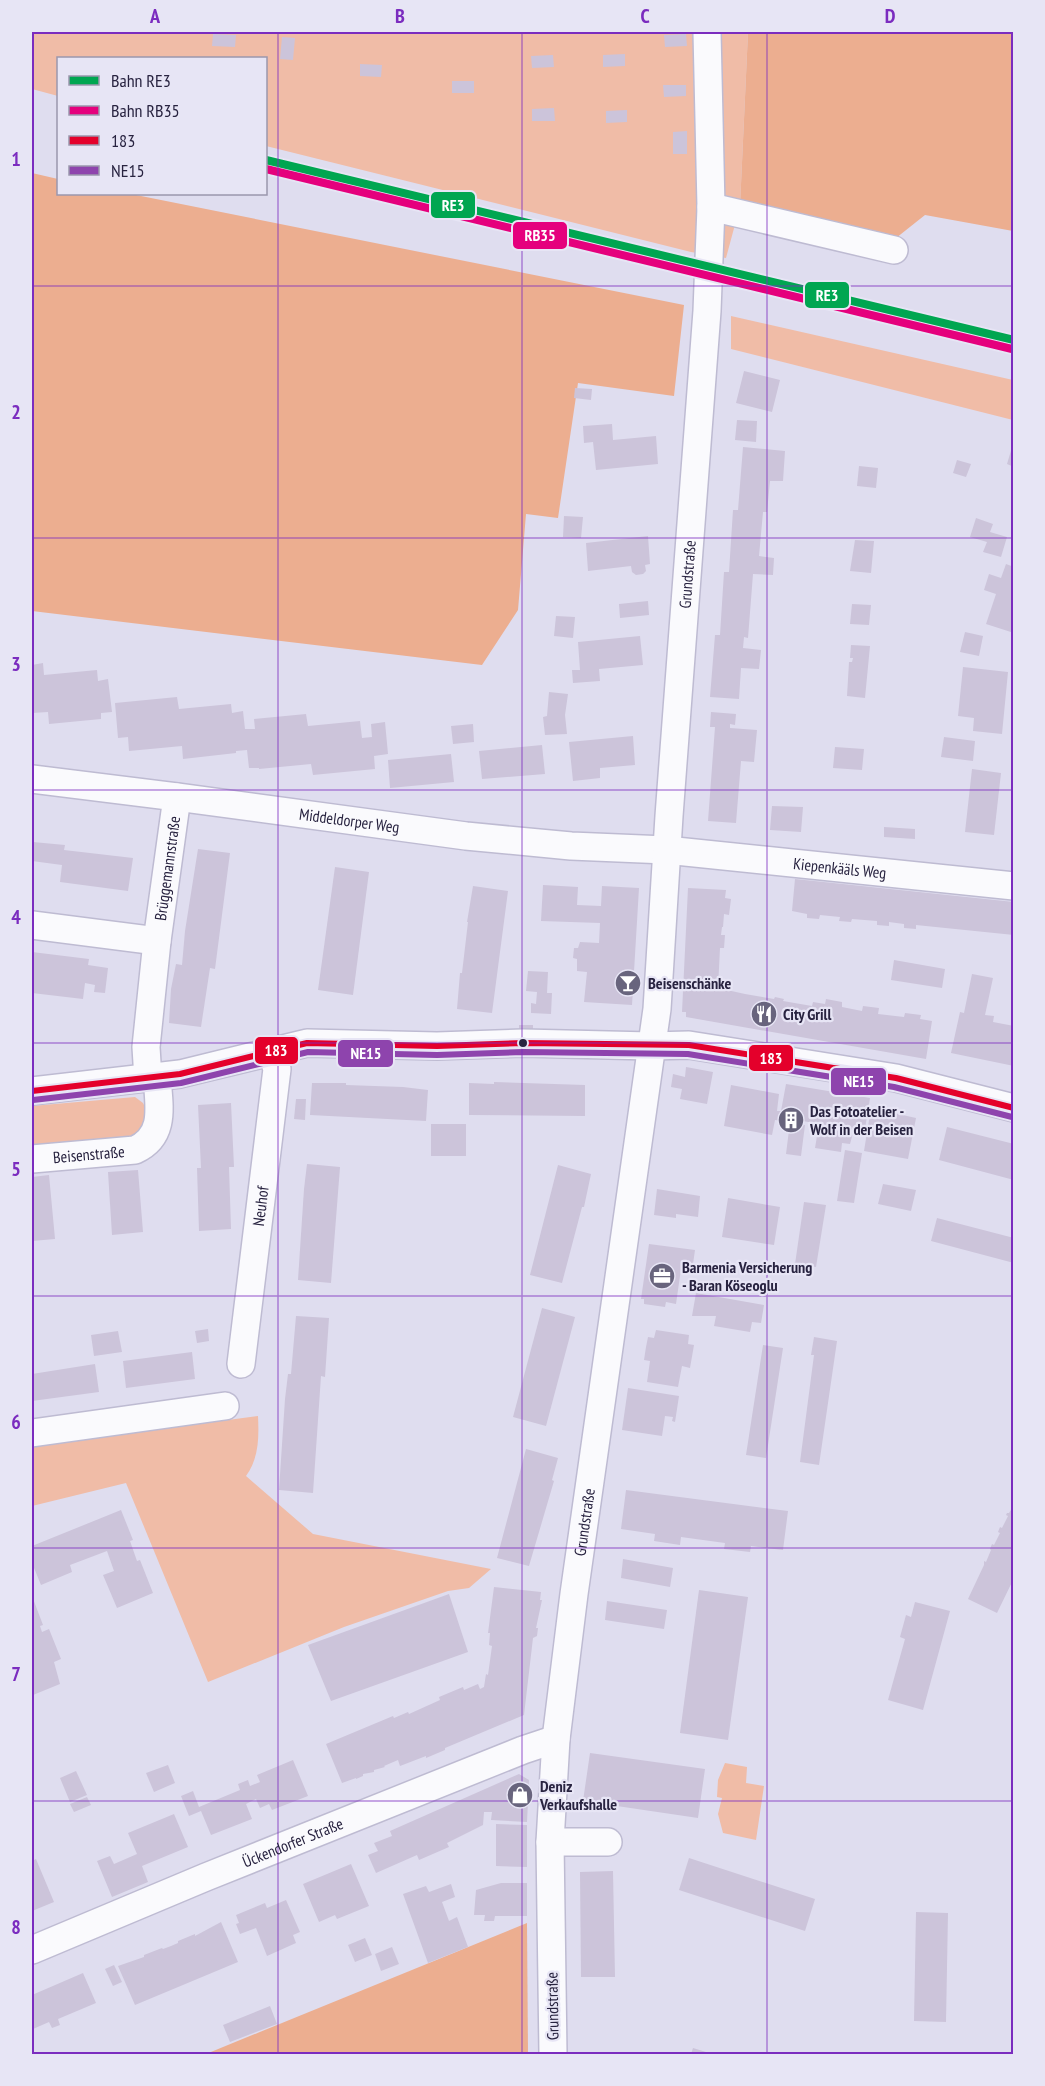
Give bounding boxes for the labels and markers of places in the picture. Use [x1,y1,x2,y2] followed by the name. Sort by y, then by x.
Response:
[613,968,643,998] bar icon: Beisenschänke
[648,973,732,993] place label: Beisenschänke
[749,999,779,1029] restaurant icon: City Grill
[783,1004,831,1024] place label: City Grill
[517,1037,529,1049] unlabelled marker
[809,1101,913,1139] place label: Das Fotoatelier - Wolf in der Beisen
[776,1105,806,1135] building icon: Das Fotoatelier - Wolf in der Beisen
[682,1257,812,1295] place label: Barmenia Versicherung - Baran Köseoglu
[647,1261,677,1291] office icon: Barmenia Versicherung - Baran Köseoglu
[539,1776,617,1814] place label: Deniz Verkaufshalle
[505,1780,535,1810] shop icon: Deniz Verkaufshalle

